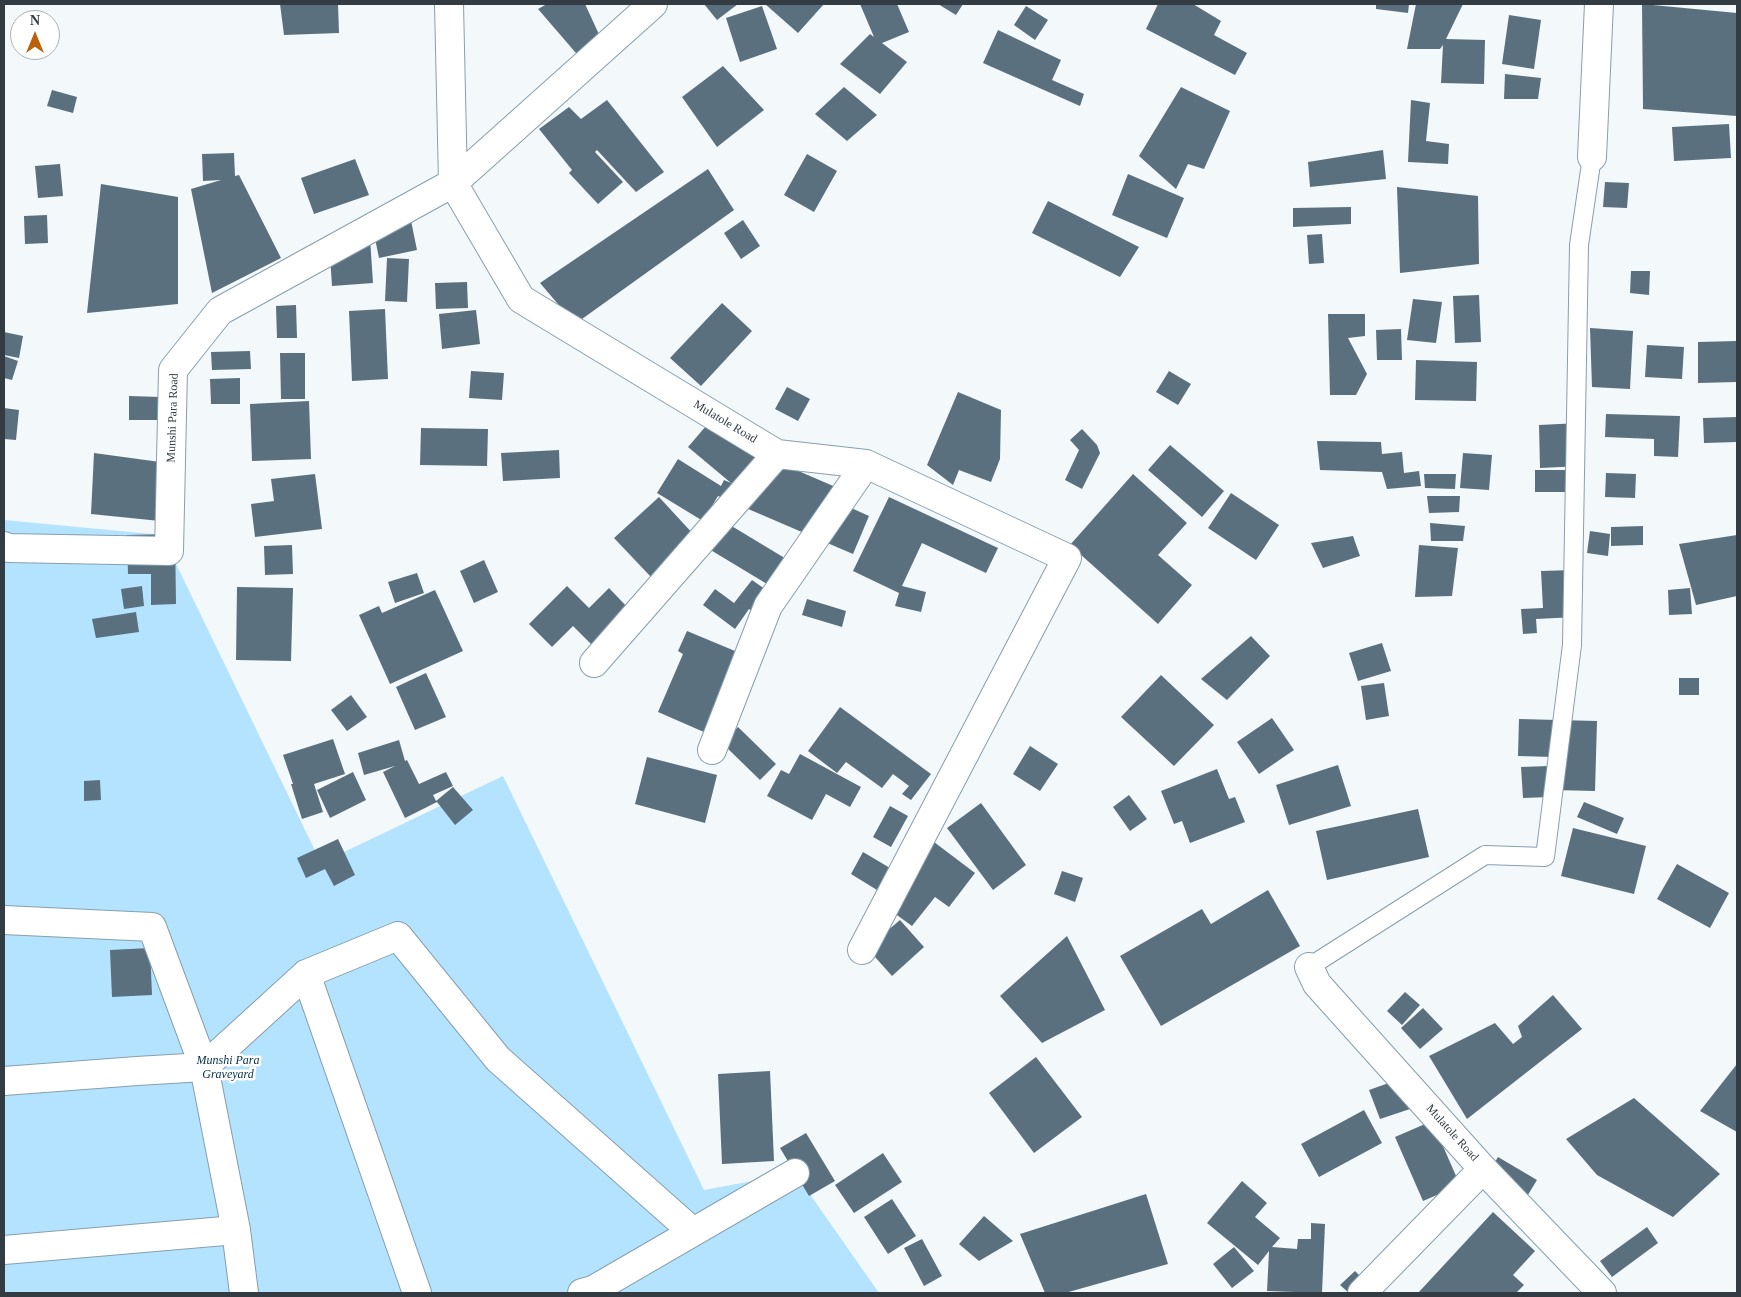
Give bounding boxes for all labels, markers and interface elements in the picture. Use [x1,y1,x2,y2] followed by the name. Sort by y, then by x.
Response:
[10,10,60,60] north arrow
[30,13,40,28] text: N
[164,373,182,463] street label: Munshi Para Road
[691,397,759,447] street label: Mulatole Road
[197,1054,260,1082] park label: Munshi Para Graveyard
[1423,1102,1481,1164] street label: Mulatole Road

